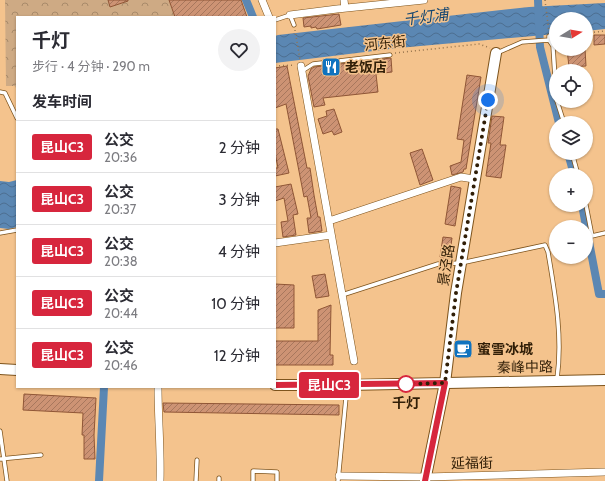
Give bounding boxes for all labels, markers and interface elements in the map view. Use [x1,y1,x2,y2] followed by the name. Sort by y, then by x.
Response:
[403,5,451,29] water label: 千灯浦
[549,12,593,56] north arrow
[549,12,593,264] map controls
[32,29,70,52] text: 千灯
[218,29,260,71] button: heart
[363,32,407,54] street label: 河东街
[320,56,342,78] restaurant icon: 老饭店
[32,58,150,74] text: 步行 · 4 分钟 · 290 m
[345,58,387,76] place label: 老饭店
[549,64,593,108] button: locate
[478,90,498,110] your location
[32,93,92,111] text: 发车时间
[549,116,593,160] button: layers
[104,131,134,149] text: 公交
[40,138,84,156] text: 昆山C3
[219,139,260,157] text: 2 分钟
[104,149,137,165] text: 20:36
[549,168,593,212] button: +
[104,183,134,201] text: 公交
[40,190,84,208] text: 昆山C3
[219,191,260,209] text: 3 分钟
[104,201,136,217] text: 20:37
[549,220,593,264] button: −
[104,235,134,253] text: 公交
[40,242,84,260] text: 昆山C3
[218,243,260,261] text: 4 分钟
[434,243,458,287] street label: 景泾路
[104,253,138,269] text: 20:38
[104,287,134,305] text: 公交
[40,294,84,312] text: 昆山C3
[211,295,260,313] text: 10 分钟
[104,305,138,321] text: 20:44
[452,338,474,360] cafe icon: 蜜雪冰城
[104,339,134,357] text: 公交
[477,340,533,358] place label: 蜜雪冰城
[40,346,84,364] text: 昆山C3
[214,347,260,365] text: 12 分钟
[104,357,138,373] text: 20:46
[497,358,553,376] street label: 秦峰中路
[301,372,357,398] line badge: 昆山C3
[397,375,415,393] marker: 千灯
[307,376,351,394] text: 昆山C3
[392,394,420,412] place label: 千灯
[451,454,493,472] street label: 延福街

